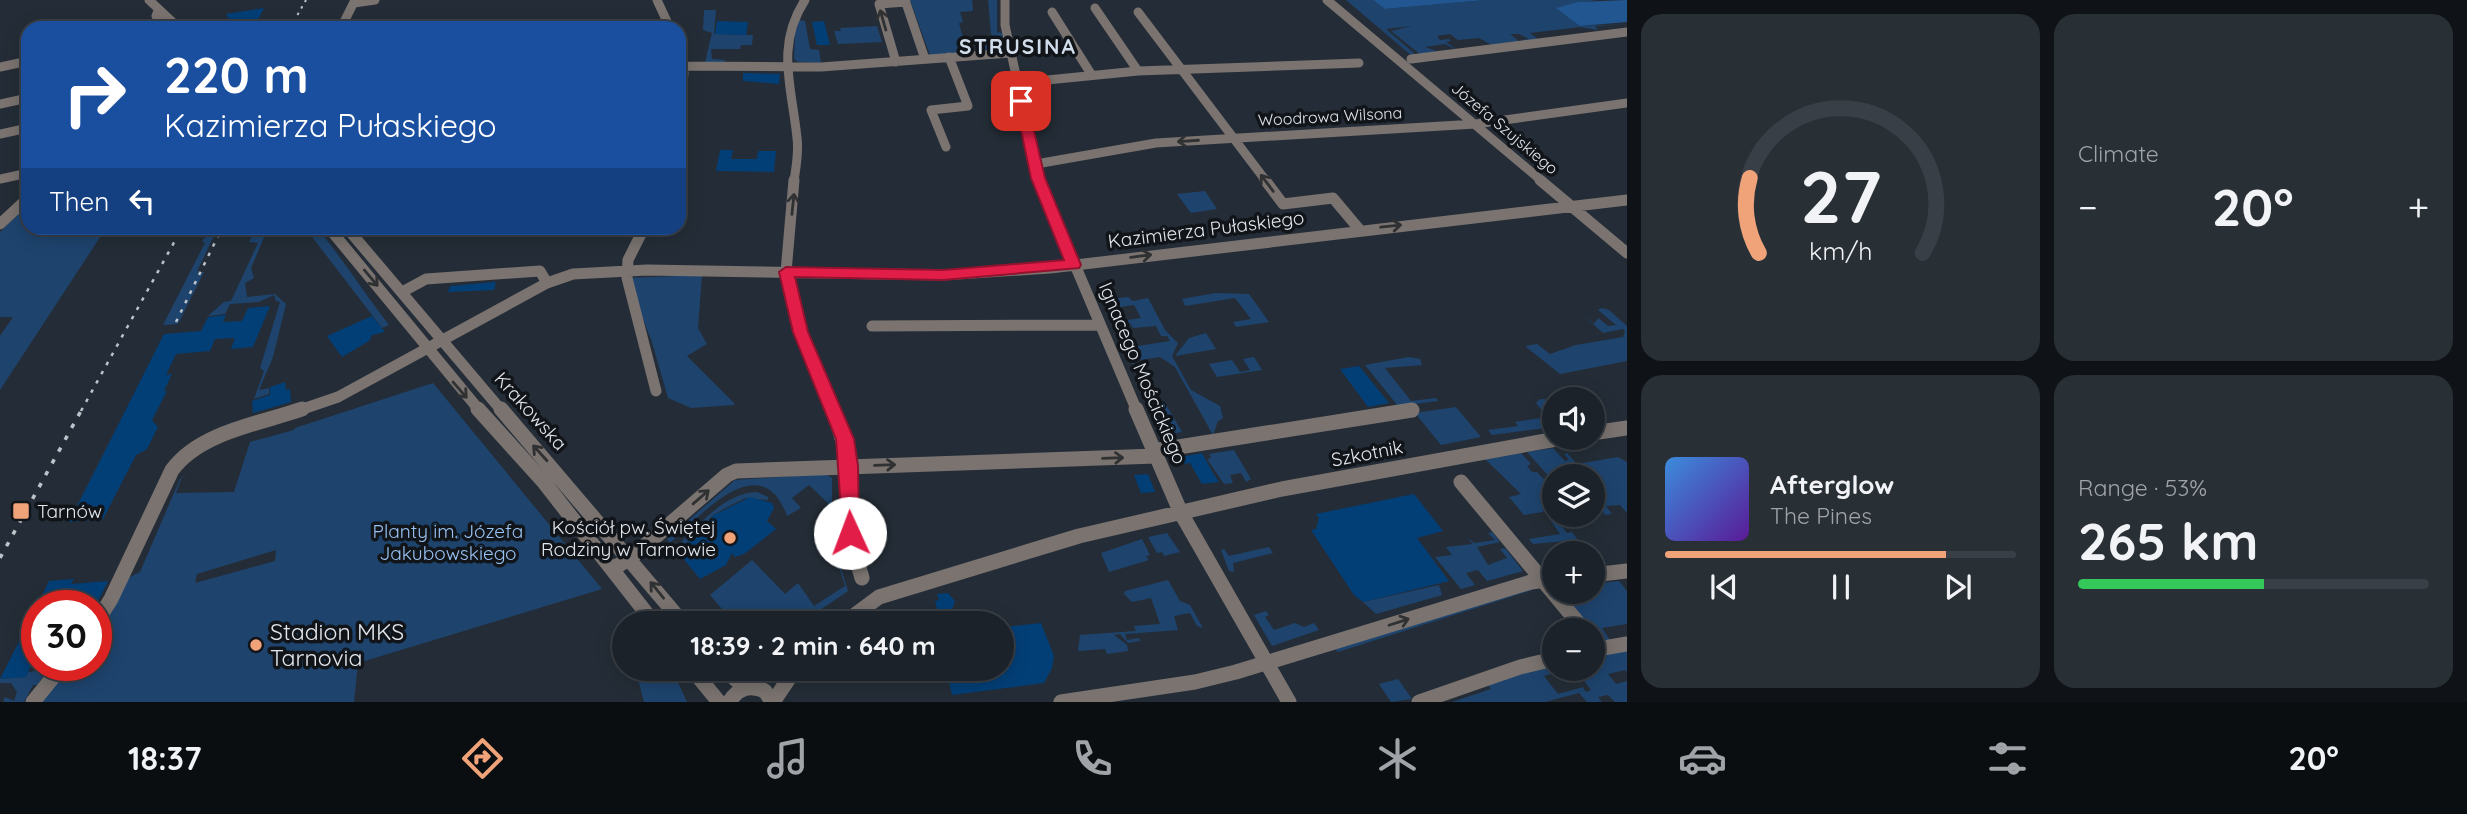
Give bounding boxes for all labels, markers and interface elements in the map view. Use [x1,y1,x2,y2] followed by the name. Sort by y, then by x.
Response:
[876,9,889,31] one-way arrow
[959,33,1077,59] district label: STRUSINA
[164,44,309,105] text: 220 m
[49,49,140,140] icon: right
[991,71,1051,131] pin
[1448,78,1562,178] street label: Józefa Szujskiego
[1002,82,1040,120] icon: arrive
[1257,102,1403,130] street label: Woodrowa Wilsona
[164,105,497,145] text: Kazimierza Pułaskiego
[1177,134,1200,147] one-way arrow
[2078,139,2159,168] text: Climate
[1800,151,1881,242] text: 27
[1260,173,1275,192] one-way arrow
[2212,174,2294,239] text: 20°
[123,182,161,220] icon: left
[2078,183,2098,231] text: −
[2408,183,2429,231] text: +
[49,185,109,218] text: Then
[787,193,800,216] one-way arrow
[1107,205,1305,253] street label: Kazimierza Pułaskiego
[1379,219,1402,232] one-way arrow
[1809,235,1872,266] text: km/h
[1129,250,1152,263] one-way arrow
[364,269,379,287] one-way arrow
[1094,278,1192,468] street label: Ignacego Mościckiego
[490,367,572,455] street label: Krakowska
[452,381,468,399] one-way arrow
[1542,387,1605,681] map controls
[1542,387,1605,450] button: sound
[1329,434,1405,472] street label: Szkotnik
[532,445,549,462] one-way arrow
[1101,451,1124,464] one-way arrow
[874,458,897,471] one-way arrow
[1542,464,1605,527] button: layers
[1770,468,1894,501] text: Afterglow
[2078,473,2207,502] text: Range · 53%
[692,489,710,505] one-way arrow
[813,496,887,570] position arrow
[37,499,102,523] place label: Tarnów
[11,501,31,521] marker: Tarnów
[1770,501,1872,530] text: The Pines
[2078,508,2258,573] text: 265 km
[541,515,716,561] place label: Kościół pw. Świętej Rodziny w Tarnowie
[373,519,523,565] park label: Planty im. Józefa Jakubowskiego
[722,530,738,546] marker: Kościół pw. Świętej Rodziny w Tarnowie
[1542,541,1605,604] button: +
[1705,568,1743,606] icon: previous
[1822,568,1860,606] icon: pause
[1939,568,1977,606] icon: next
[649,582,665,600] one-way arrow
[21,590,112,681] speed limit sign: 30
[1388,615,1410,628] one-way arrow
[270,617,404,672] place label: Stadion MKS Tarnovia
[1542,618,1605,681] button: −
[690,629,936,662] text: 18:39 · 2 min · 640 m
[248,637,264,653] marker: Stadion MKS Tarnovia
[458,734,507,783] icon: directions
[763,734,812,783] icon: music
[1068,734,1117,783] icon: phone
[1373,734,1422,783] icon: climate
[1678,734,1727,783] icon: car
[1983,734,2032,783] icon: filters
[128,738,202,778] text: 18:37
[2288,738,2339,778] text: 20°

